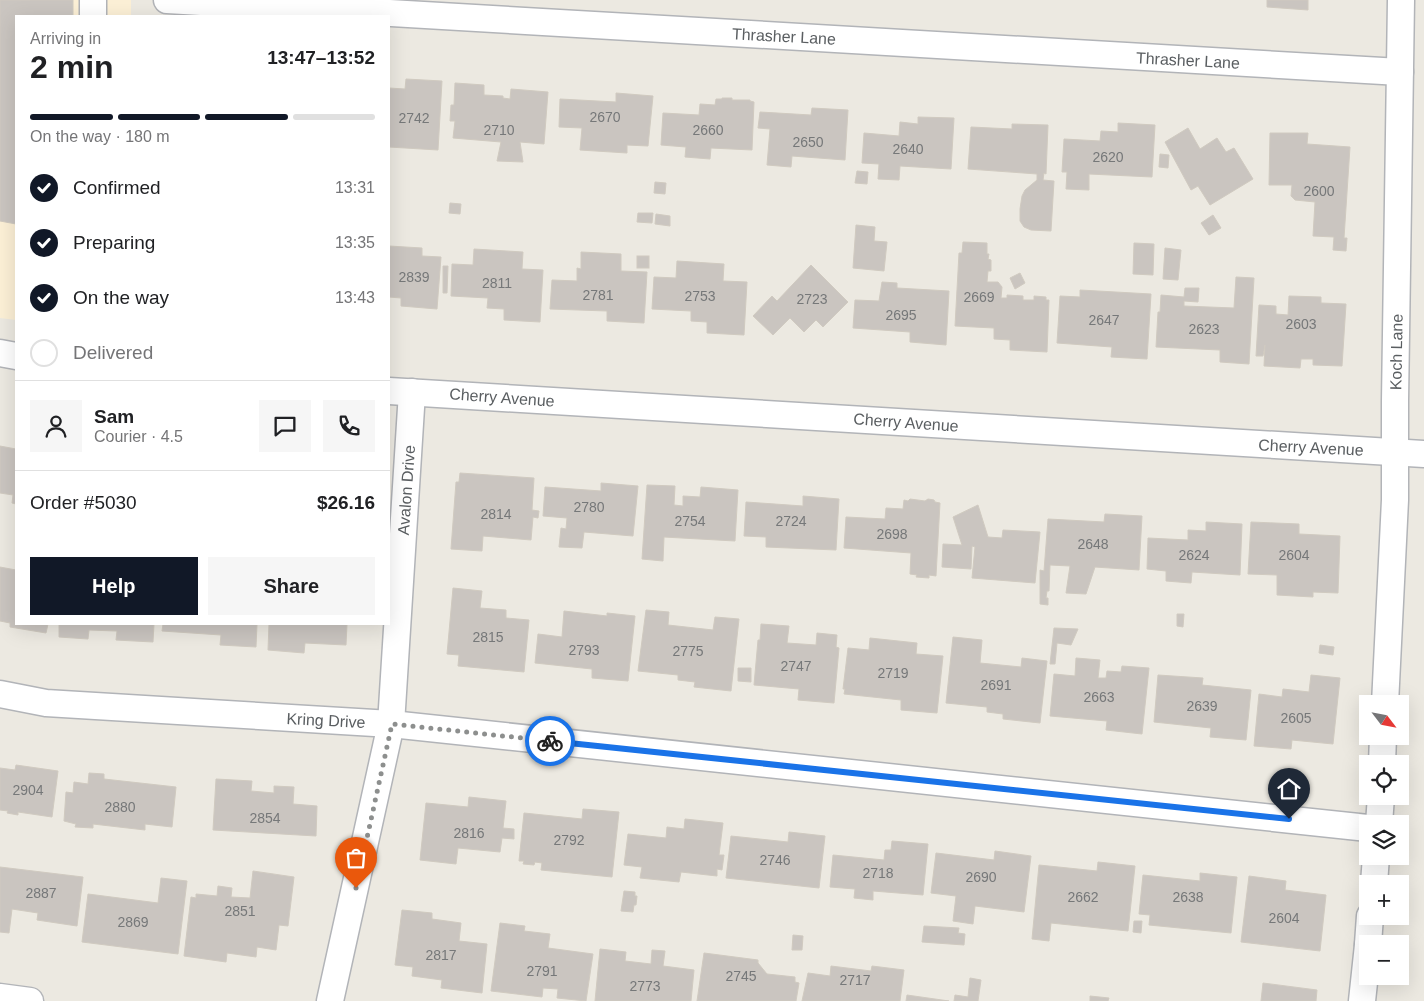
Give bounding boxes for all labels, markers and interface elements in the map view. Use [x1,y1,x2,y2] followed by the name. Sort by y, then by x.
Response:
[732,25,836,48] street label: Thrasher Lane
[30,30,101,47] text: Arriving in
[267,47,375,68] text: 13:47–13:52
[30,49,114,85] text: 2 min
[1136,49,1240,72] street label: Thrasher Lane
[589,109,621,125] house number: 2670
[398,110,430,126] house number: 2742
[483,122,515,138] house number: 2710
[692,122,724,138] house number: 2660
[30,128,170,145] text: On the way · 180 m
[792,134,824,150] house number: 2650
[892,141,924,157] house number: 2640
[1092,149,1124,165] house number: 2620
[30,174,58,202] icon: check
[73,177,161,198] text: Confirmed
[335,179,375,196] text: 13:31
[1303,183,1335,199] house number: 2600
[30,229,58,257] icon: check
[73,232,155,253] text: Preparing
[335,234,375,251] text: 13:35
[398,269,430,285] house number: 2839
[482,275,512,291] house number: 2811
[30,284,58,312] icon: check
[73,287,169,308] text: On the way
[582,287,614,303] house number: 2781
[684,288,716,304] house number: 2753
[335,289,375,306] text: 13:43
[963,289,995,305] house number: 2669
[796,291,828,307] house number: 2723
[885,307,917,323] house number: 2695
[1088,312,1120,328] house number: 2647
[1387,314,1406,390] street label: Koch Lane
[1285,316,1317,332] house number: 2603
[1188,321,1220,337] house number: 2623
[73,342,153,363] text: Delivered
[449,385,555,410] street label: Cherry Avenue
[30,400,82,452] button: person
[259,400,311,452] button: chat
[323,400,375,452] button: phone
[94,406,134,427] text: Sam
[853,410,959,435] street label: Cherry Avenue
[94,428,183,445] text: Courier · 4.5
[1258,436,1364,459] street label: Cherry Avenue
[395,444,418,536] street label: Avalon Drive
[30,492,137,513] text: Order #5030
[317,492,375,513] text: $26.16
[573,499,605,515] house number: 2780
[480,506,512,522] house number: 2814
[674,513,706,529] house number: 2754
[775,513,807,529] house number: 2724
[876,526,908,542] house number: 2698
[1077,536,1109,552] house number: 2648
[1178,547,1210,563] house number: 2624
[1278,547,1310,563] house number: 2604
[30,557,198,615] button: Help
[208,557,375,615] button: Share
[472,629,504,645] house number: 2815
[568,642,600,658] house number: 2793
[672,643,704,659] house number: 2775
[780,658,812,674] house number: 2747
[877,665,909,681] house number: 2719
[980,677,1012,693] house number: 2691
[1083,689,1115,705] house number: 2663
[1359,695,1409,745] north arrow
[1359,695,1409,985] map controls
[1186,698,1218,714] house number: 2639
[286,710,366,731] street label: Kring Drive
[1280,710,1312,726] house number: 2605
[525,716,575,766] courier
[536,727,564,755] icon: bike
[1359,755,1409,805] button: locate
[1268,768,1310,819] pin
[1275,775,1303,803] icon: home
[12,782,44,798] house number: 2904
[104,799,136,815] house number: 2880
[249,810,281,826] house number: 2854
[1359,815,1409,865] button: layers
[453,825,485,841] house number: 2816
[553,832,585,848] house number: 2792
[335,837,377,888] pin
[342,844,370,872] icon: bag
[759,852,791,868] house number: 2746
[862,865,894,881] house number: 2718
[965,869,997,885] house number: 2690
[1359,875,1409,925] button: +
[25,885,57,901] house number: 2887
[1067,889,1099,905] house number: 2662
[1172,889,1204,905] house number: 2638
[224,903,256,919] house number: 2851
[1268,910,1300,926] house number: 2604
[117,914,149,930] house number: 2869
[1359,935,1409,985] button: −
[425,947,457,963] house number: 2817
[526,963,558,979] house number: 2791
[725,968,757,984] house number: 2745
[839,972,871,988] house number: 2717
[629,978,661,994] house number: 2773

